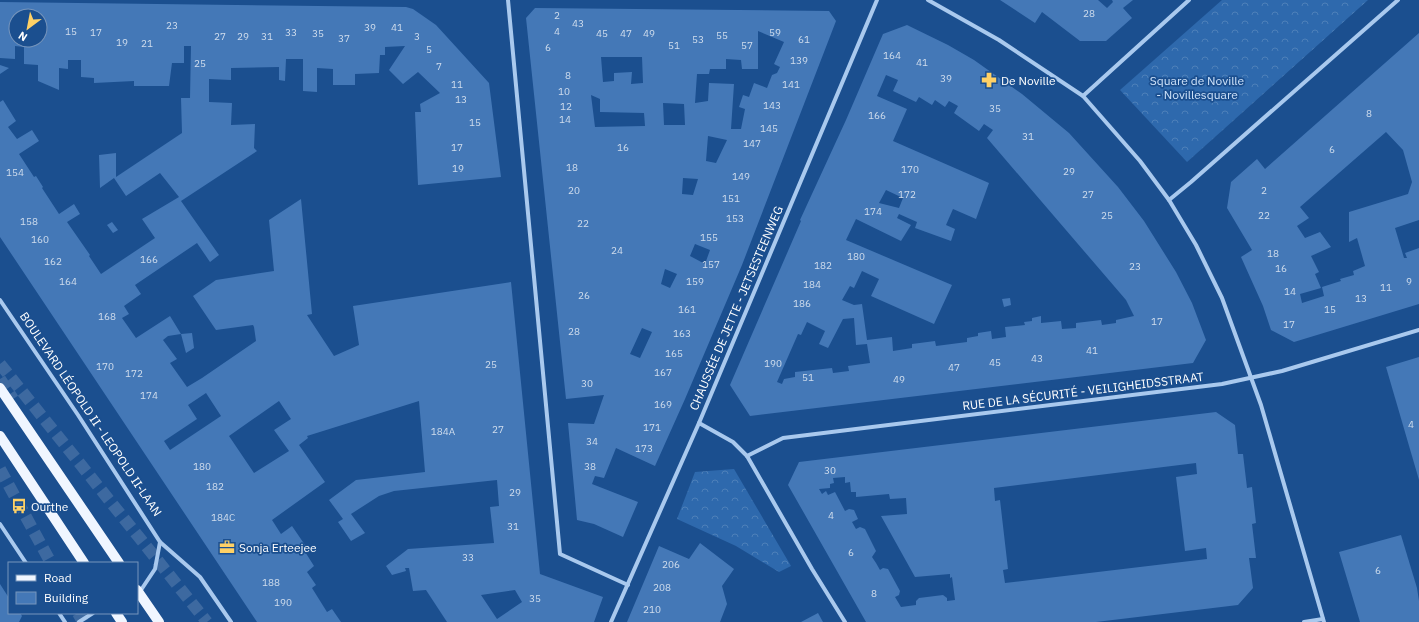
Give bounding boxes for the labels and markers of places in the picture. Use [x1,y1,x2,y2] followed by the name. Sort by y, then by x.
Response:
[980,71,998,89] pharmacy icon: De Noville
[1001,73,1056,88] place label: De Noville
[10,497,28,515] bus stop icon: Ourthe
[31,499,69,514] place label: Ourthe
[218,538,236,556] office icon: Sonja Erteejee
[239,540,317,555] place label: Sonja Erteejee

